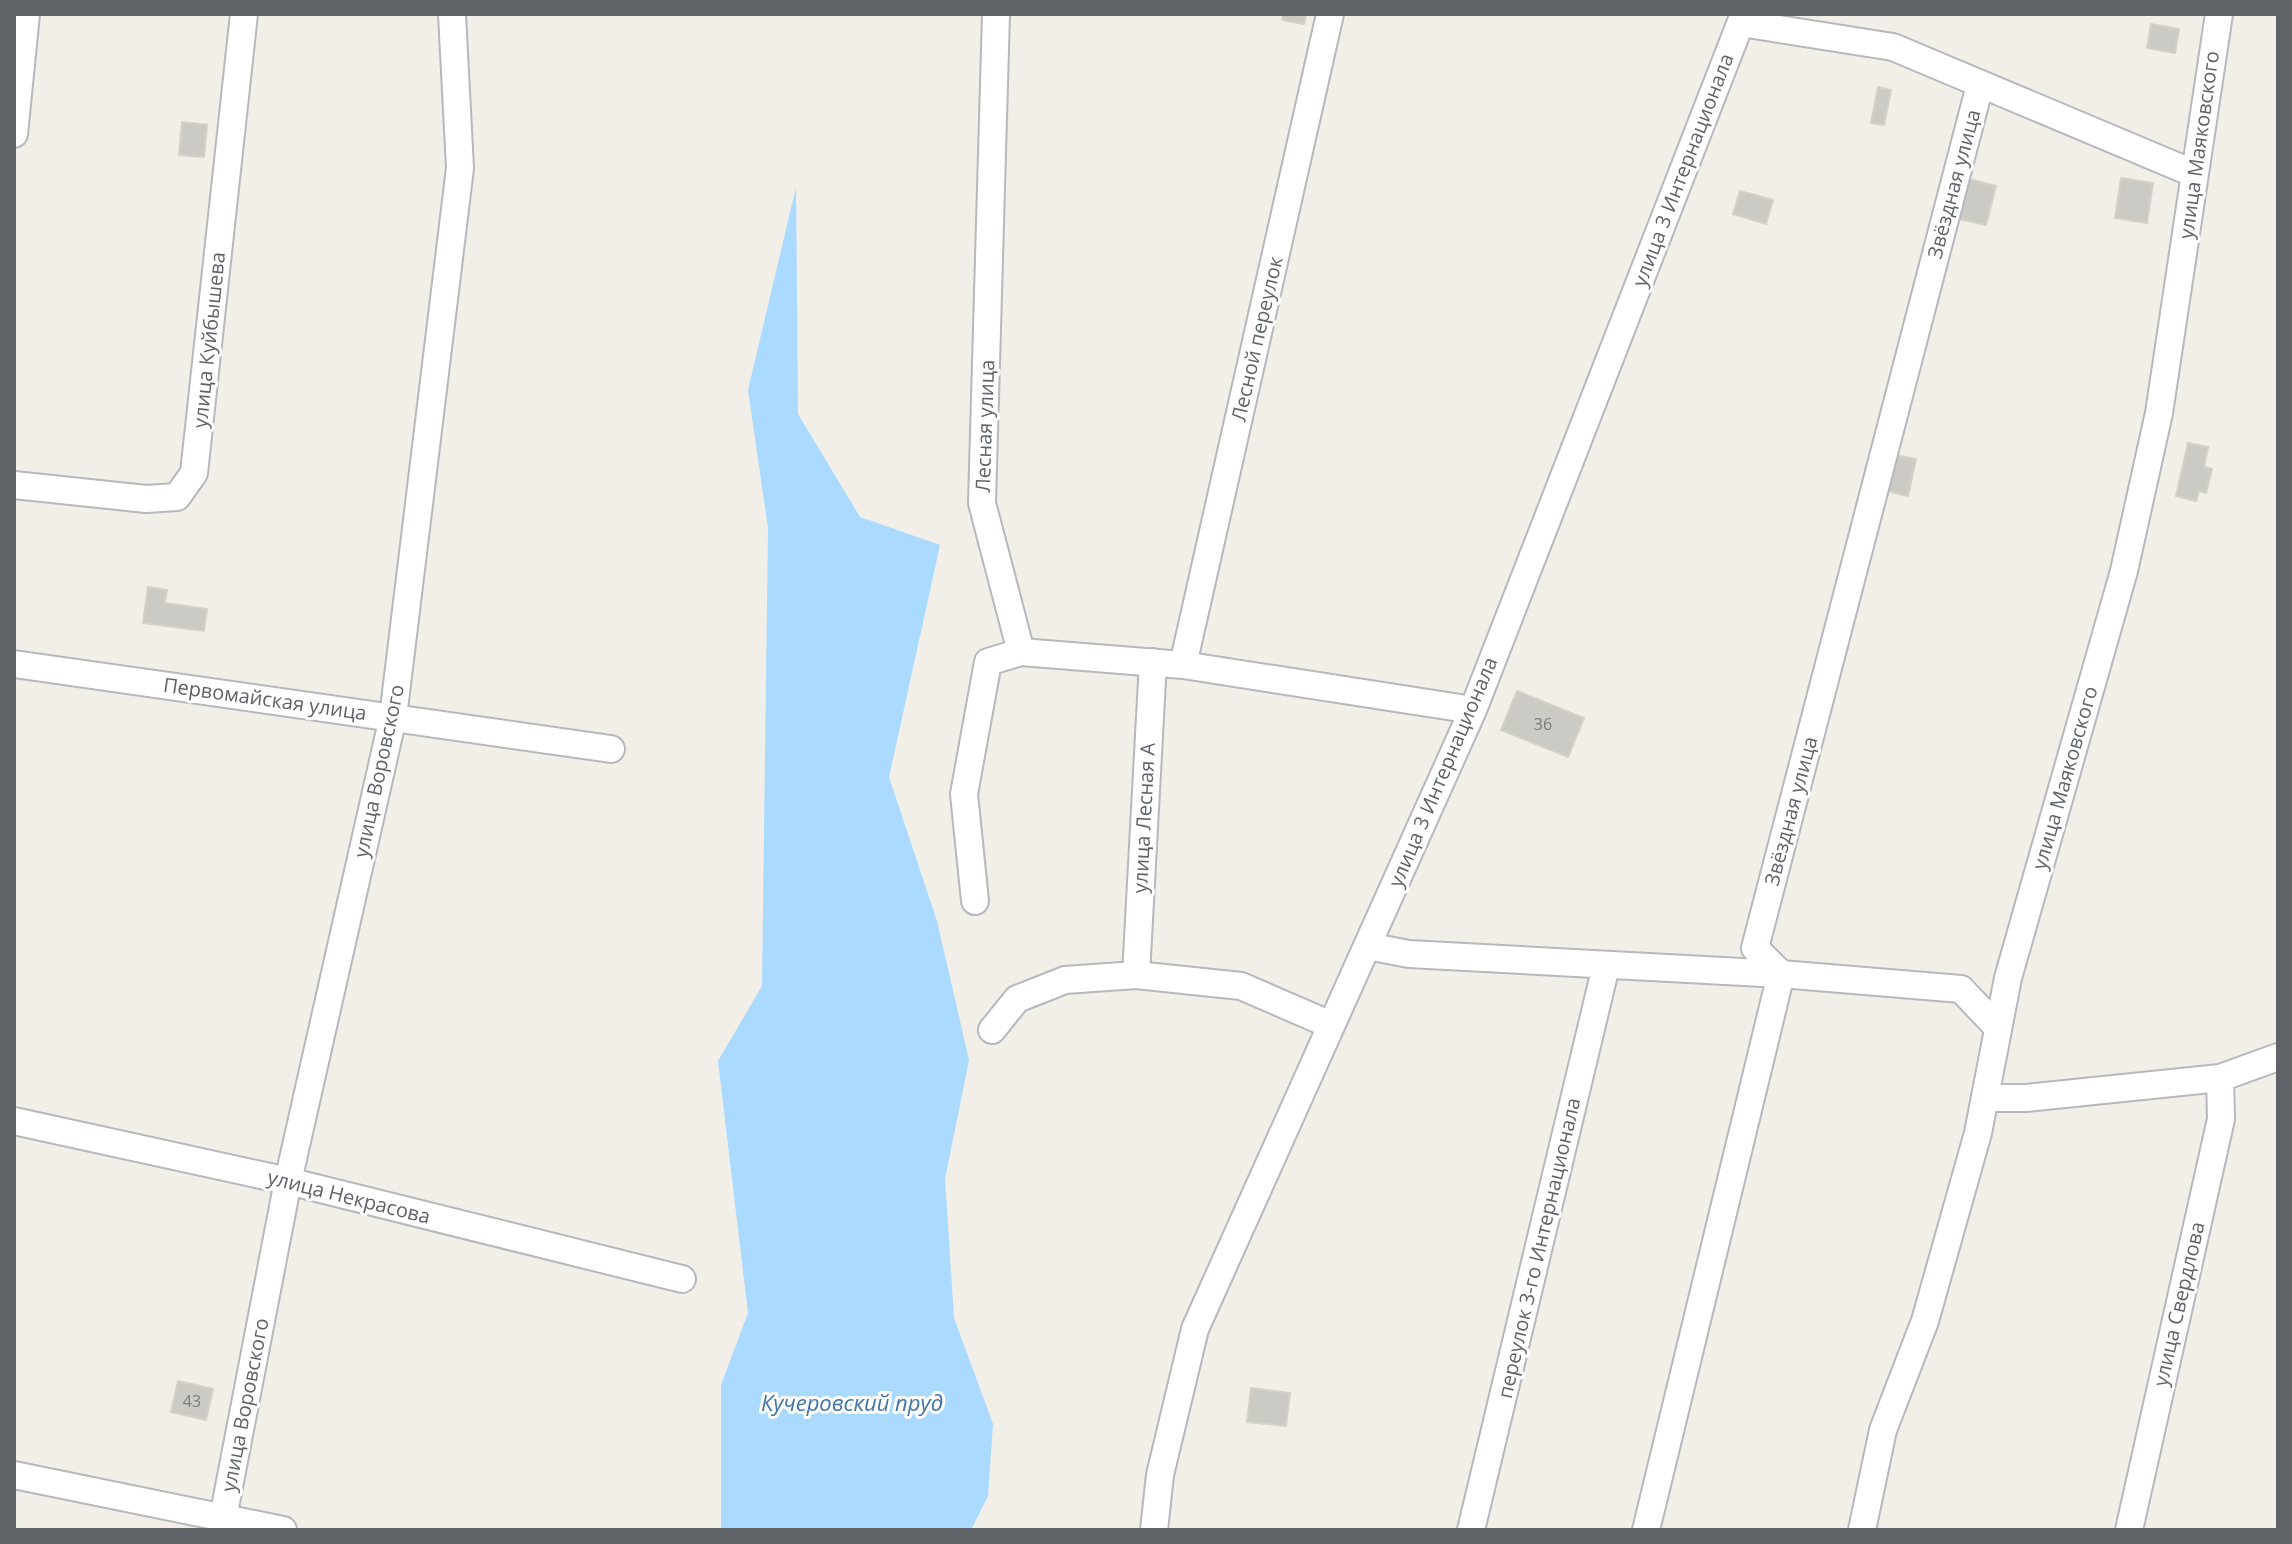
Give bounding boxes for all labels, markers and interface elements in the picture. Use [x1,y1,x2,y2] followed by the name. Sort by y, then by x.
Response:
[1626,49,1740,290] street label: улица 3 Интернационала
[2172,49,2225,241] street label: улица Маяковского
[1921,106,1986,261] street label: Звёздная улица
[186,251,231,429] street label: улица Куйбышева
[1224,253,1289,424] street label: Лесной переулок
[969,359,1000,493] street label: Лесная улица
[1382,653,1503,891] street label: улица 3 Интернационала
[162,671,369,726] street label: Первомайская улица
[347,682,410,860] street label: улица Воровского
[2025,683,2104,873] street label: улица Маяковского
[1534,713,1552,735] house number: 36
[1758,733,1823,888] street label: Звёздная улица
[1126,742,1161,894] street label: улица Лесная А
[1491,1095,1586,1401] street label: переулок 3-го Интернационала
[265,1163,433,1230] street label: улица Некрасова
[2146,1219,2211,1389] street label: улица Свердлова
[214,1316,275,1494] street label: улица Воровского
[761,1387,943,1417] water label: Кучеровский пруд
[183,1390,201,1412] house number: 43

